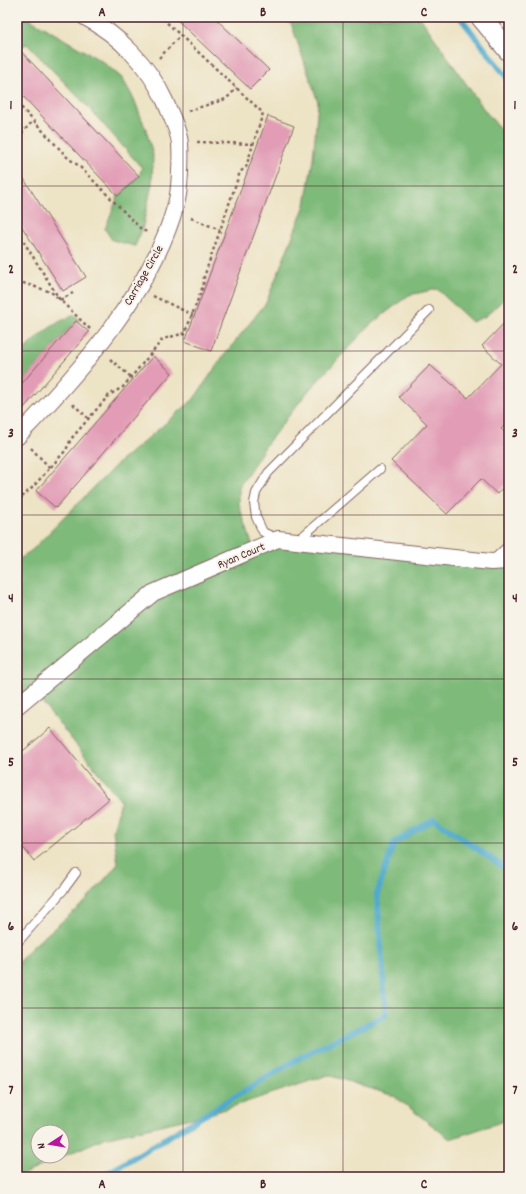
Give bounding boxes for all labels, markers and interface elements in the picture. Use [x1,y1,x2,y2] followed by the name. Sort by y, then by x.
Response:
[98,4,106,23] text: A
[260,4,266,23] text: B
[421,4,428,23] text: C
[10,97,13,116] text: 1
[514,97,517,116] text: 1
[120,242,168,309] street label: Carriage Circle
[8,261,14,280] text: 2
[512,261,518,280] text: 2
[8,425,14,444] text: 3
[512,425,518,444] text: 3
[215,539,268,574] street label: Ryan Court
[8,590,14,609] text: 4
[512,590,518,609] text: 4
[8,754,14,773] text: 5
[512,754,518,773] text: 5
[8,918,15,937] text: 6
[512,918,519,937] text: 6
[9,1082,14,1101] text: 7
[513,1082,518,1101] text: 7
[30,1124,70,1164] north arrow
[34,1141,51,1150] text: N
[98,1176,106,1194] text: A
[260,1176,266,1194] text: B
[421,1176,428,1194] text: C

